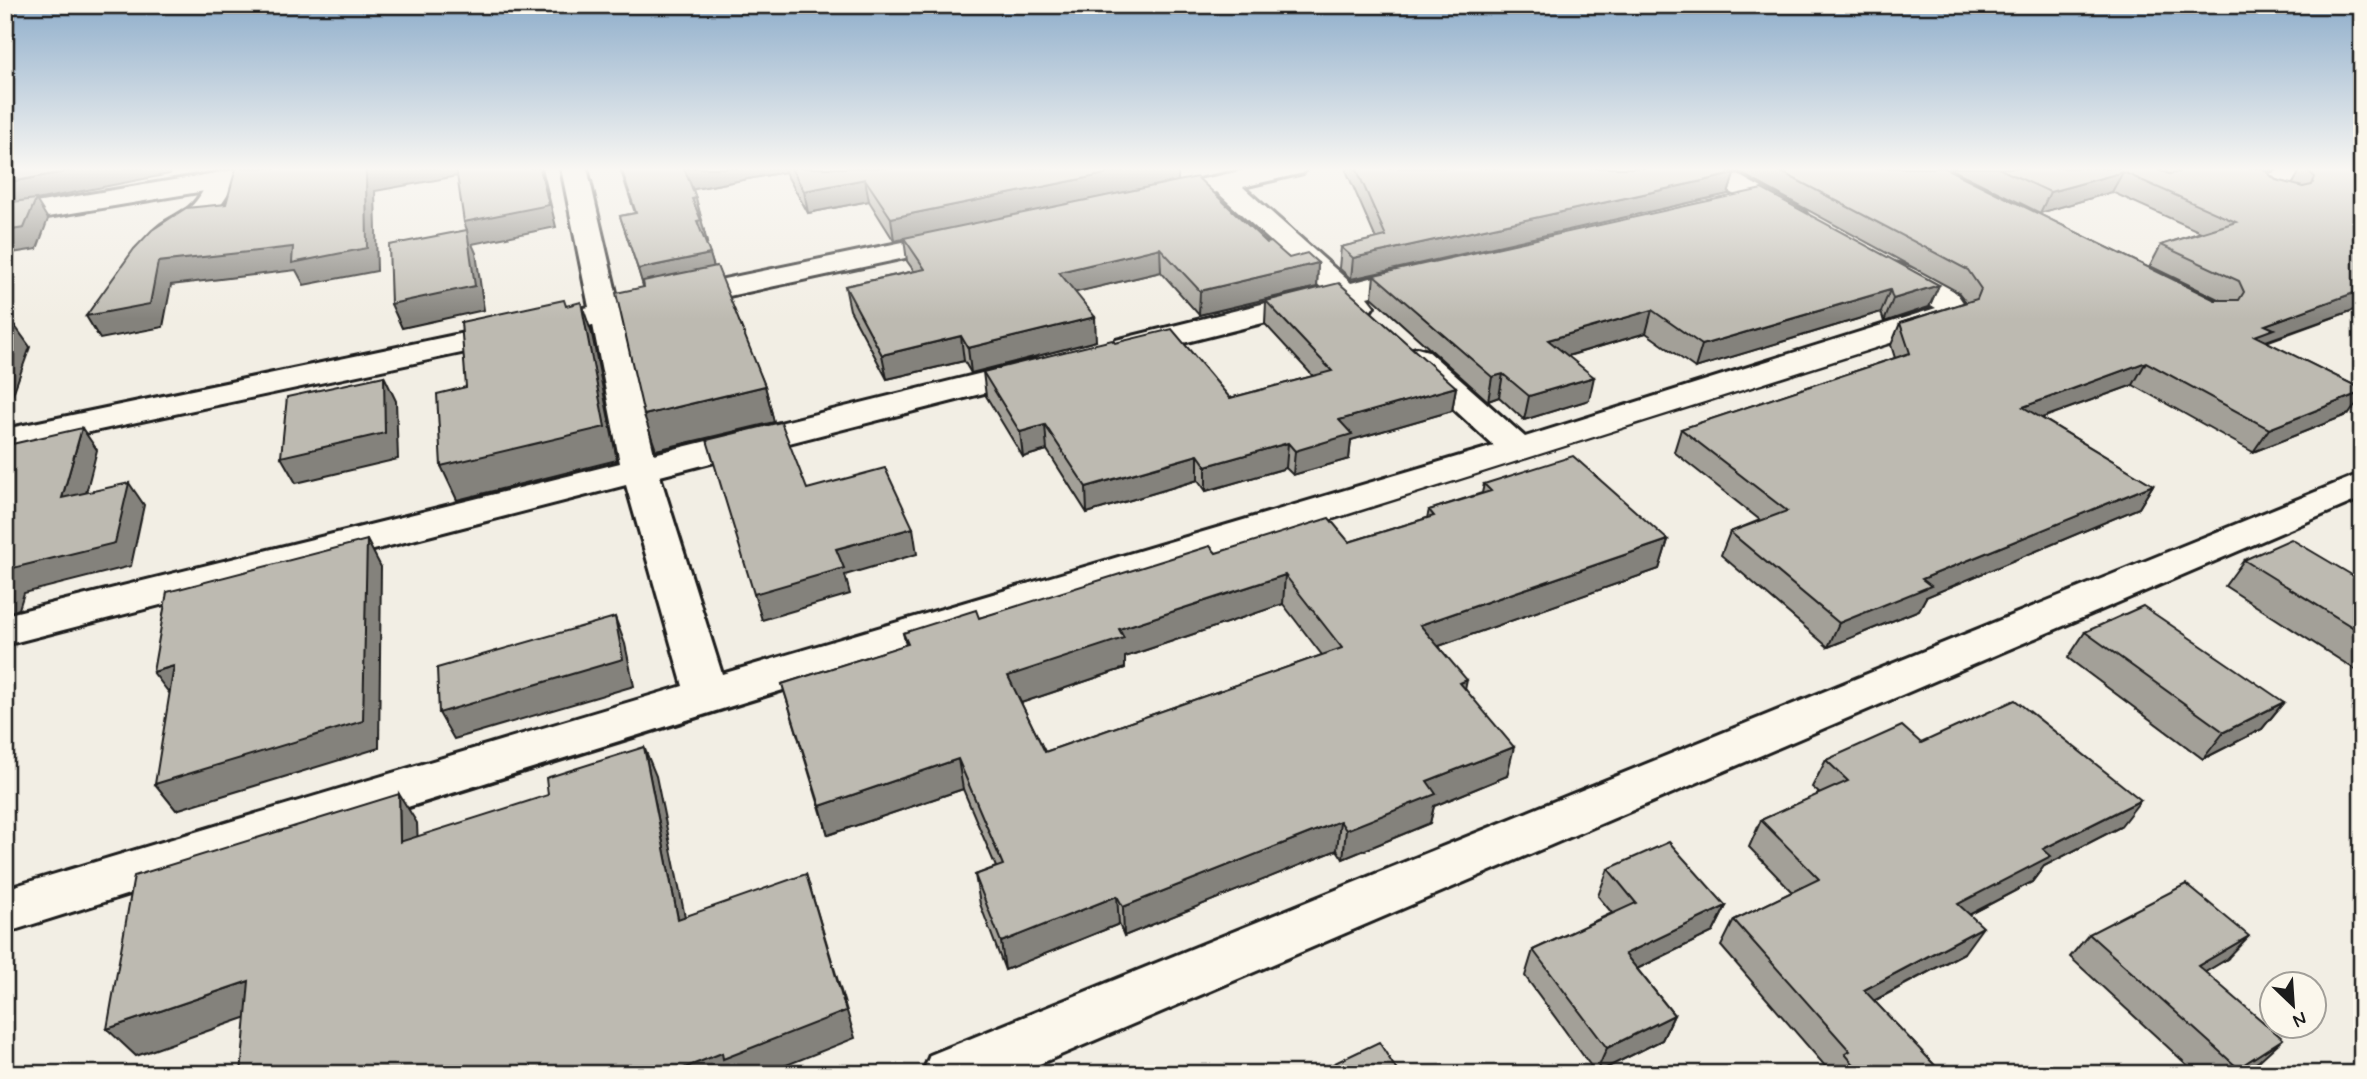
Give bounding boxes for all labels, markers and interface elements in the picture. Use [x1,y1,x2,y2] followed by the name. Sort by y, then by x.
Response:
[2258,970,2328,1040] north arrow
[2289,1005,2311,1033] text: N

